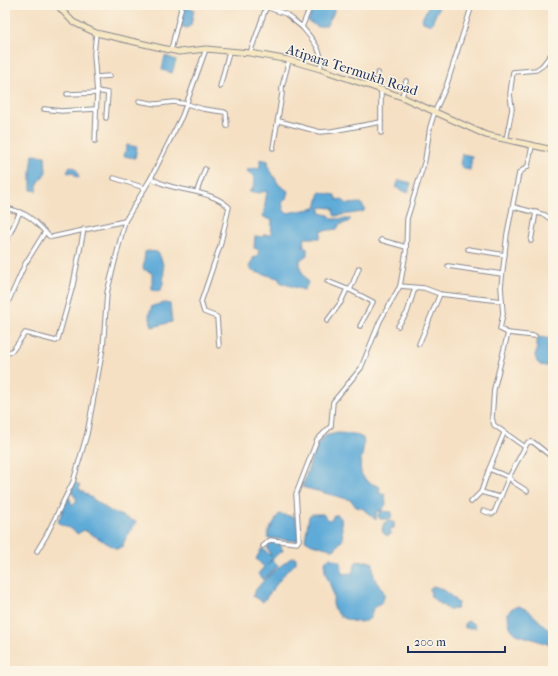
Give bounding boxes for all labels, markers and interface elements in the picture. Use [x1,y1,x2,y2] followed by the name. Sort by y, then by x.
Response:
[283,40,420,99] street label: Atipara Termukh Road
[408,628,505,654] scale bar
[414,635,446,649] text: 200 m

